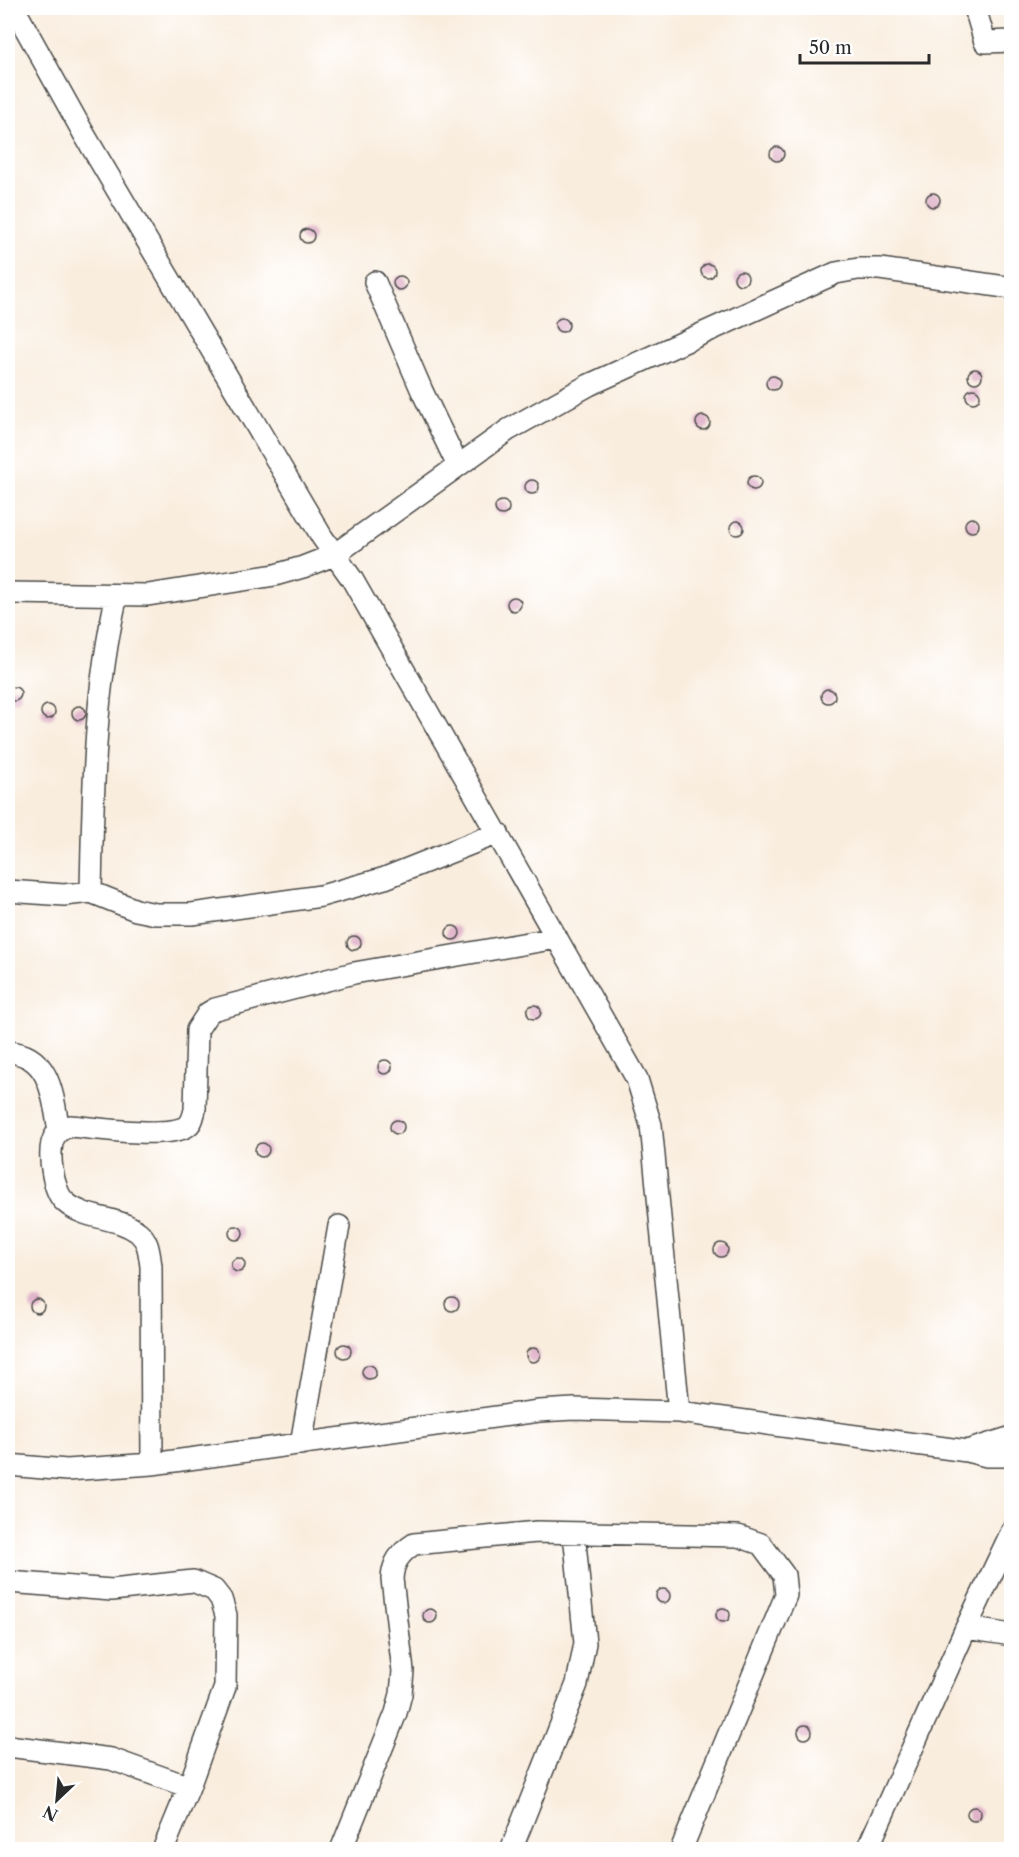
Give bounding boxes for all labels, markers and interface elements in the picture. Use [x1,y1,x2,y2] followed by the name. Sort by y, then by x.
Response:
[800,27,929,65] scale bar
[809,37,852,59] text: 50 m
[27,1770,87,1830] north arrow
[40,1801,61,1826] text: N

